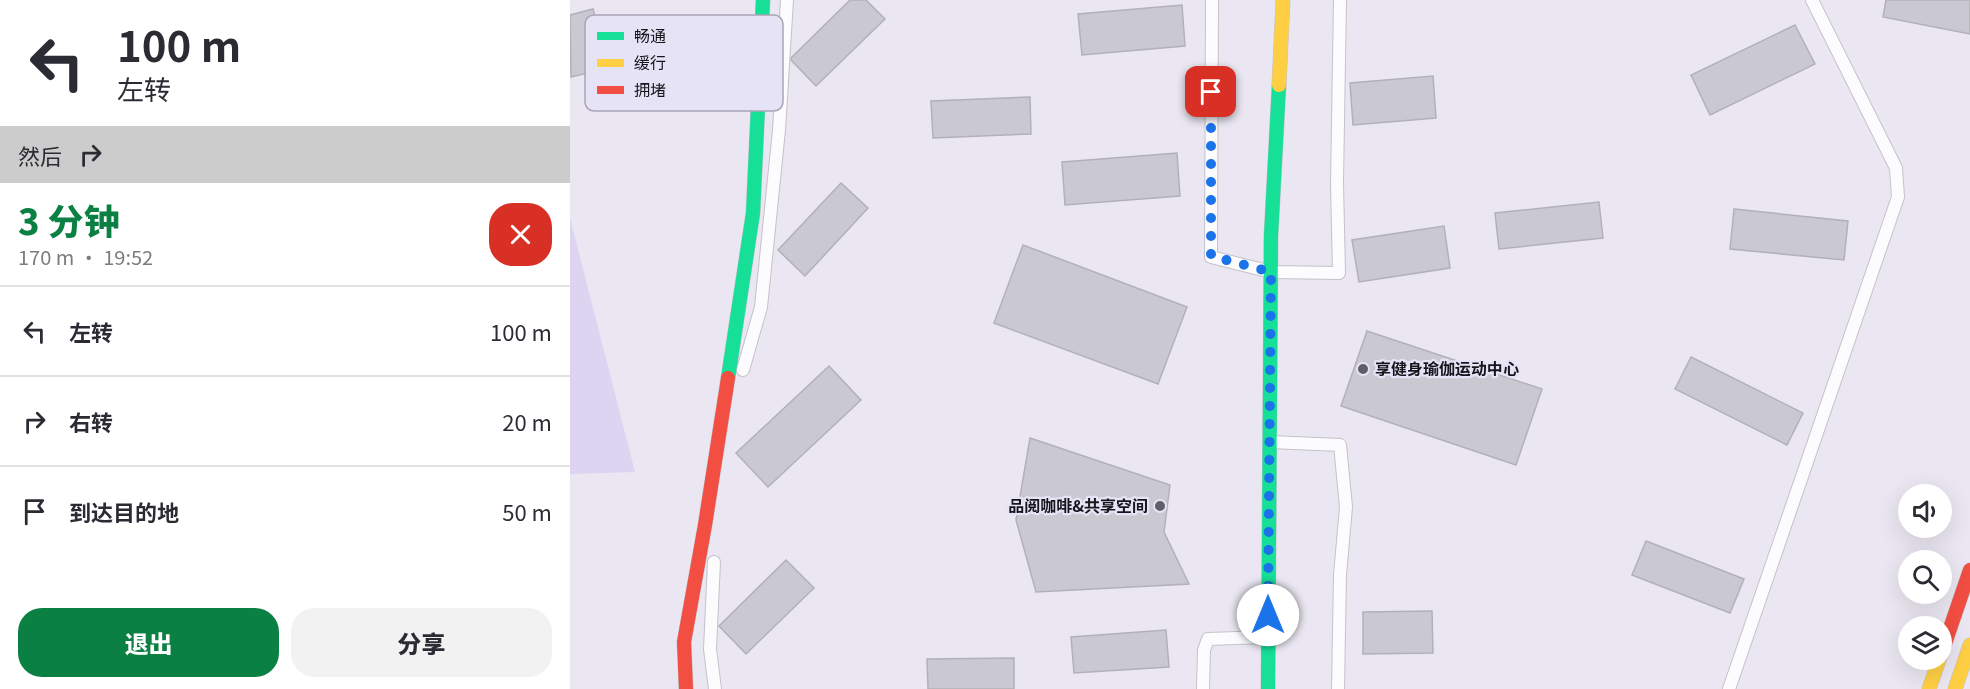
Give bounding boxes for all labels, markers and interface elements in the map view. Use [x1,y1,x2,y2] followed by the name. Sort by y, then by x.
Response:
[117,13,241,74] text: 100 m
[585,15,783,111] legend
[634,23,666,47] text: 畅通
[18,24,96,102] icon: left
[634,50,666,74] text: 缓行
[1185,66,1236,117] pin
[117,69,171,108] text: 左转
[1194,75,1227,108] icon: arrive
[634,77,666,101] text: 拥堵
[74,138,107,171] icon: right
[18,139,62,171] text: 然后
[18,193,120,245] text: 3 分钟
[489,203,552,266] button: close
[18,242,153,271] text: 170 m · 19:52
[18,315,51,348] icon: left
[69,315,113,347] text: 左转
[490,315,552,347] text: 100 m
[1375,356,1519,380] place label: 享健身瑜伽运动中心
[1356,362,1370,376] marker: 享健身瑜伽运动中心
[18,405,51,438] icon: right
[69,405,113,437] text: 右转
[502,405,552,437] text: 20 m
[1898,484,1952,670] map controls
[1898,484,1952,538] button: sound
[1008,493,1148,517] place label: 品阅咖啡&共享空间
[18,495,51,528] icon: arrive
[69,495,179,527] text: 到达目的地
[502,495,552,527] text: 50 m
[1153,499,1167,513] marker: 品阅咖啡&共享空间
[1898,550,1952,604] button: search
[1236,583,1300,647] position arrow
[18,608,279,677] button: 退出
[291,608,552,677] button: 分享
[1898,616,1952,670] button: layers

